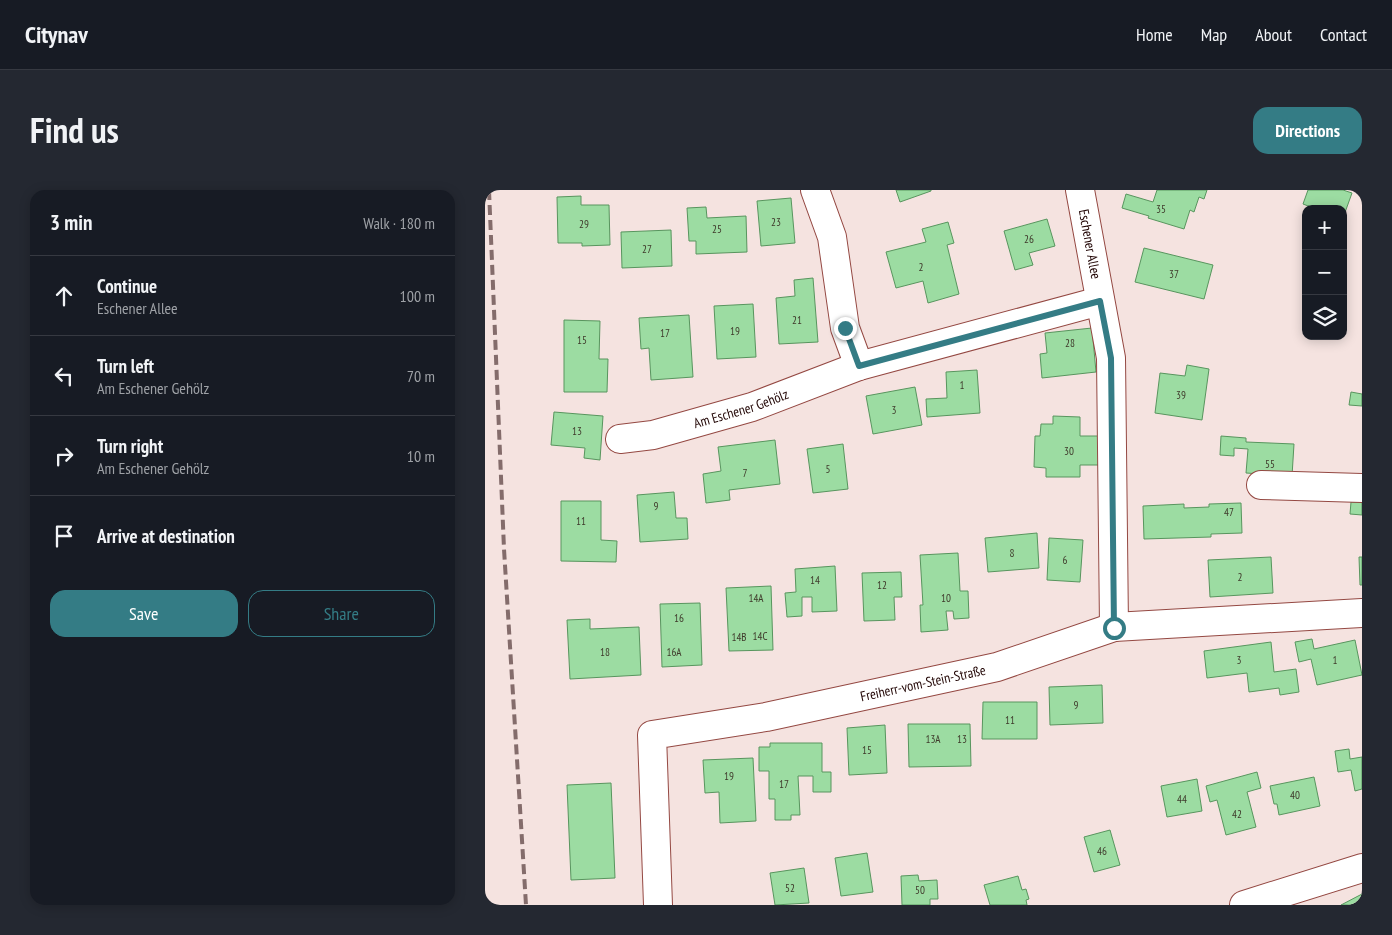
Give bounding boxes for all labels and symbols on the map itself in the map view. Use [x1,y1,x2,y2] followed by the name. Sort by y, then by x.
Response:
[1156,202,1166,216] house number: 35
[1075,208,1105,281] street label: Eschener Allee
[771,215,781,229] house number: 23
[579,217,589,231] house number: 29
[712,222,722,236] house number: 25
[1024,232,1034,246] house number: 26
[642,242,652,256] house number: 27
[919,260,924,274] house number: 2
[1169,267,1179,281] house number: 37
[792,313,802,327] house number: 21
[834,317,857,340] route end
[730,324,740,338] house number: 19
[660,326,670,340] house number: 17
[577,333,587,347] house number: 15
[1065,336,1075,350] house number: 28
[960,378,965,392] house number: 1
[691,385,791,432] street label: Am Eschener Gehölz
[1176,388,1186,402] house number: 39
[892,403,897,417] house number: 3
[572,424,582,438] house number: 13
[1064,444,1074,458] house number: 30
[1265,457,1275,471] house number: 55
[826,462,831,476] house number: 5
[743,466,748,480] house number: 7
[654,499,659,513] house number: 9
[1224,505,1234,519] house number: 47
[576,514,586,528] house number: 11
[1010,546,1015,560] house number: 8
[1063,553,1068,567] house number: 6
[1238,570,1243,584] house number: 2
[810,573,820,587] house number: 14
[877,578,887,592] house number: 12
[748,591,764,605] house number: 14A
[941,591,951,605] house number: 10
[674,611,684,625] house number: 16
[1103,617,1126,640] route start
[753,629,767,643] house number: 14C
[731,630,747,644] house number: 14B
[600,645,610,659] house number: 18
[666,645,682,659] house number: 16A
[1237,653,1242,667] house number: 3
[1333,653,1338,667] house number: 1
[859,661,987,705] street label: Freiherr-vom-Stein-Straße
[1074,698,1079,712] house number: 9
[1005,713,1015,727] house number: 11
[925,732,941,746] house number: 13A
[957,732,967,746] house number: 13
[862,743,872,757] house number: 15
[724,769,734,783] house number: 19
[779,777,789,791] house number: 17
[1290,788,1300,802] house number: 40
[1177,792,1187,806] house number: 44
[1232,807,1242,821] house number: 42
[1097,844,1107,858] house number: 46
[785,881,795,895] house number: 52
[915,883,925,897] house number: 50

